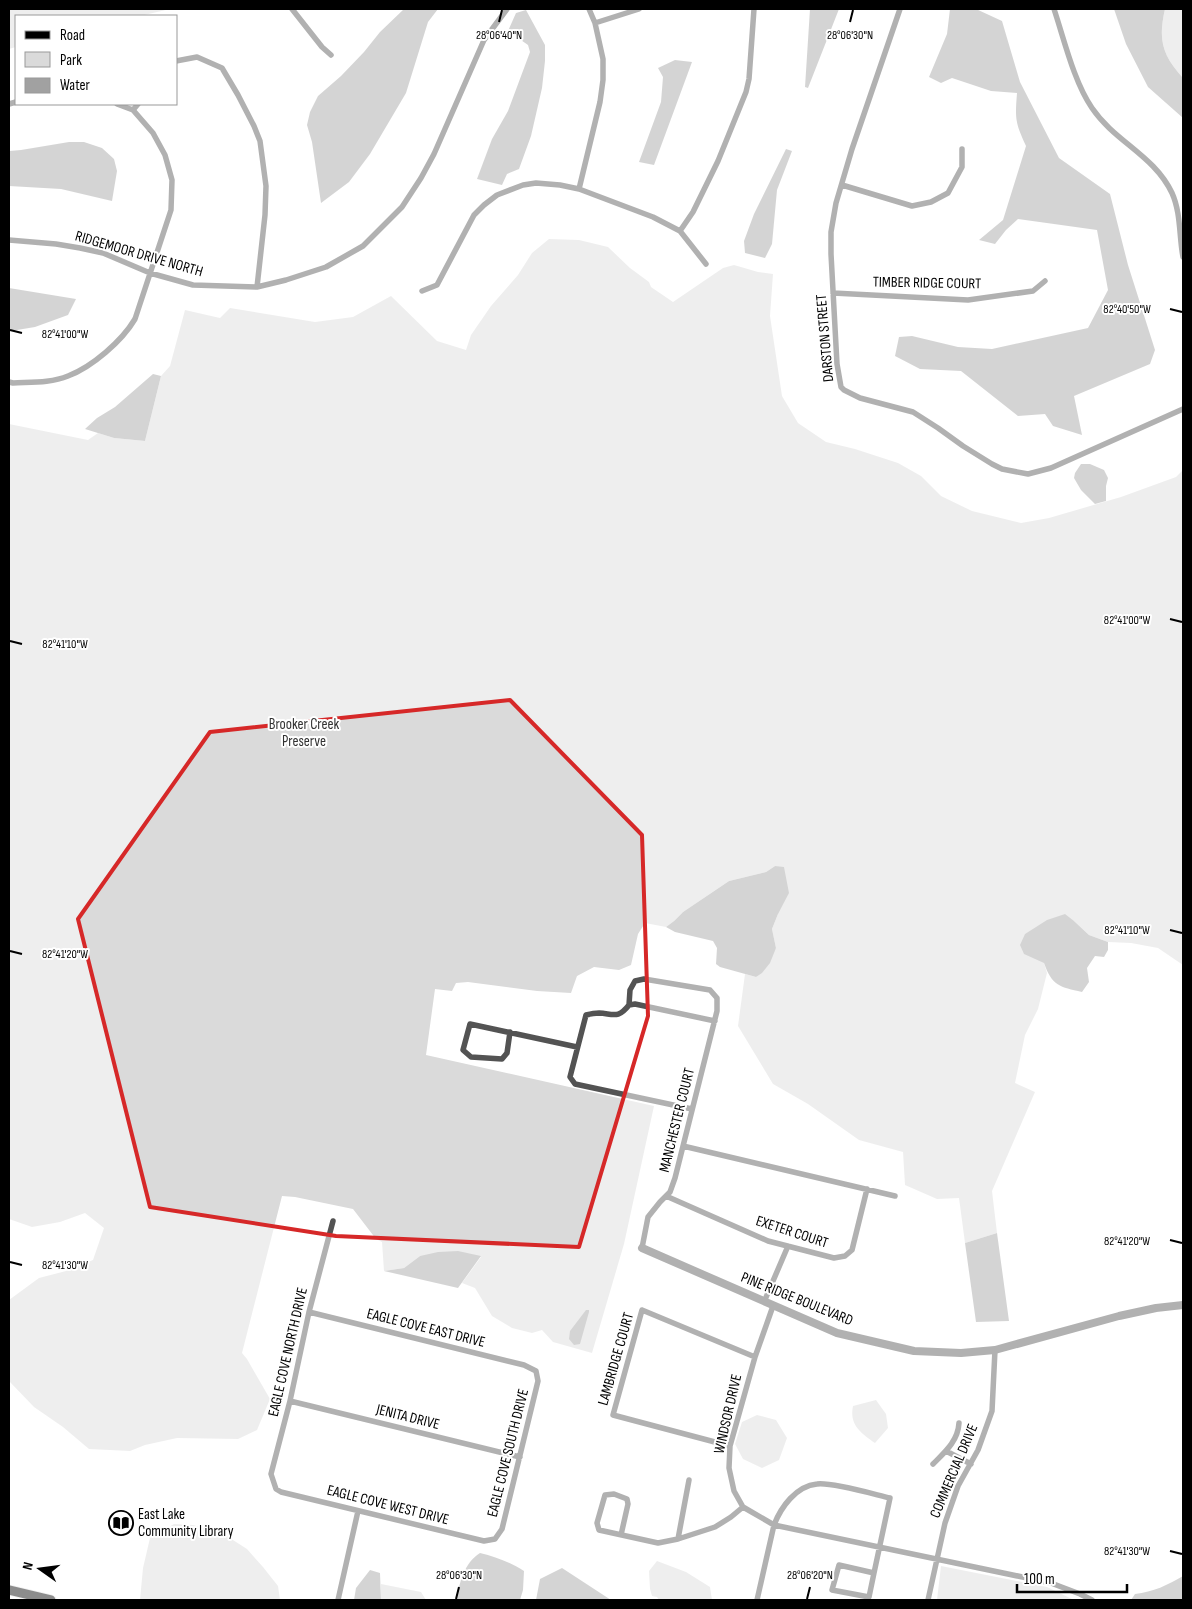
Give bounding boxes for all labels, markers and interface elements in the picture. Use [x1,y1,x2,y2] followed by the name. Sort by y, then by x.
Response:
[15,15,178,105] legend
[60,26,85,45] text: Road
[476,28,522,43] text: 28°06'40"N
[827,28,873,43] text: 28°06'30"N
[60,51,82,70] text: Park
[60,76,91,95] text: Water
[73,227,205,281] street label: RIDGEMOOR DRIVE NORTH
[873,273,981,293] street label: TIMBER RIDGE COURT
[812,293,838,383] street label: DARSTON STREET
[1103,302,1151,317] text: 82°40'50"W
[42,327,88,342] text: 82°41'00"W
[1104,613,1150,628] text: 82°41'00"W
[42,637,88,652] text: 82°41'10"W
[269,715,339,751] park label: Brooker Creek Preserve
[1104,923,1150,938] text: 82°41'10"W
[42,947,88,962] text: 82°41'20"W
[655,1066,699,1174] street label: MANCHESTER COURT
[753,1211,831,1253] street label: EXETER COURT
[1104,1234,1150,1249] text: 82°41'20"W
[42,1258,88,1273] text: 82°41'30"W
[738,1268,856,1330] street label: PINE RIDGE BOULEVARD
[264,1286,312,1418] street label: EAGLE COVE NORTH DRIVE
[365,1304,487,1352] street label: EAGLE COVE EAST DRIVE
[594,1310,638,1408] street label: LAMBRIDGE COURT
[710,1372,746,1456] street label: WINDSOR DRIVE
[483,1387,533,1519] street label: EAGLE COVE SOUTH DRIVE
[373,1400,442,1434] street label: JENITA DRIVE
[926,1421,982,1521] street label: COMMERCIAL DRIVE
[325,1481,451,1529] street label: EAGLE COVE WEST DRIVE
[138,1505,234,1541] place label: East Lake Community Library
[108,1510,134,1536] library icon: East Lake Community Library
[15,1544,65,1594] north arrow
[1104,1544,1150,1559] text: 82°41'30"W
[19,1560,37,1572] text: N
[1017,1562,1127,1594] scale bar
[436,1568,482,1583] text: 28°06'30"N
[787,1568,833,1583] text: 28°06'20"N
[1024,1570,1055,1589] text: 100 m

